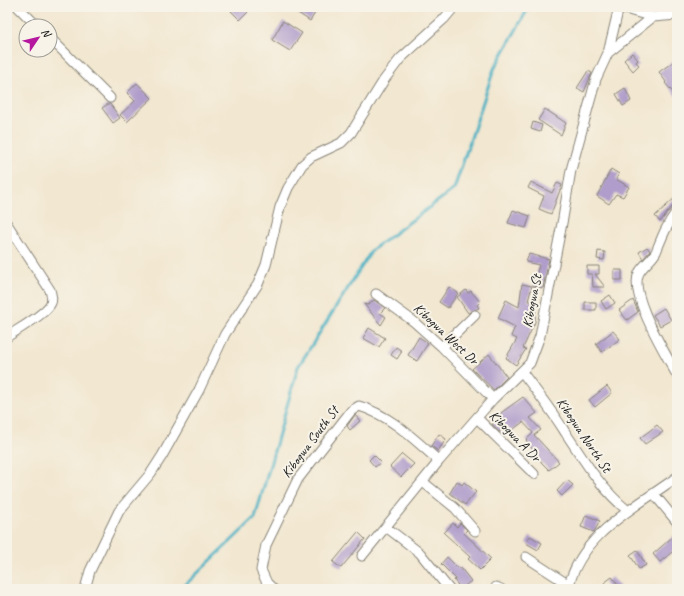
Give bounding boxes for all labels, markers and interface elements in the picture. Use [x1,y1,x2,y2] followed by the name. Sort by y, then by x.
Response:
[18,18,58,58] north arrow
[39,25,55,41] text: N
[519,272,546,329] street label: Kibogwa St
[410,300,483,369] street label: Kibogwa West Dr
[553,394,616,477] street label: Kibogwa North St
[278,401,344,481] street label: Kibogwa South St
[486,407,546,467] street label: Kibogwa A Dr

